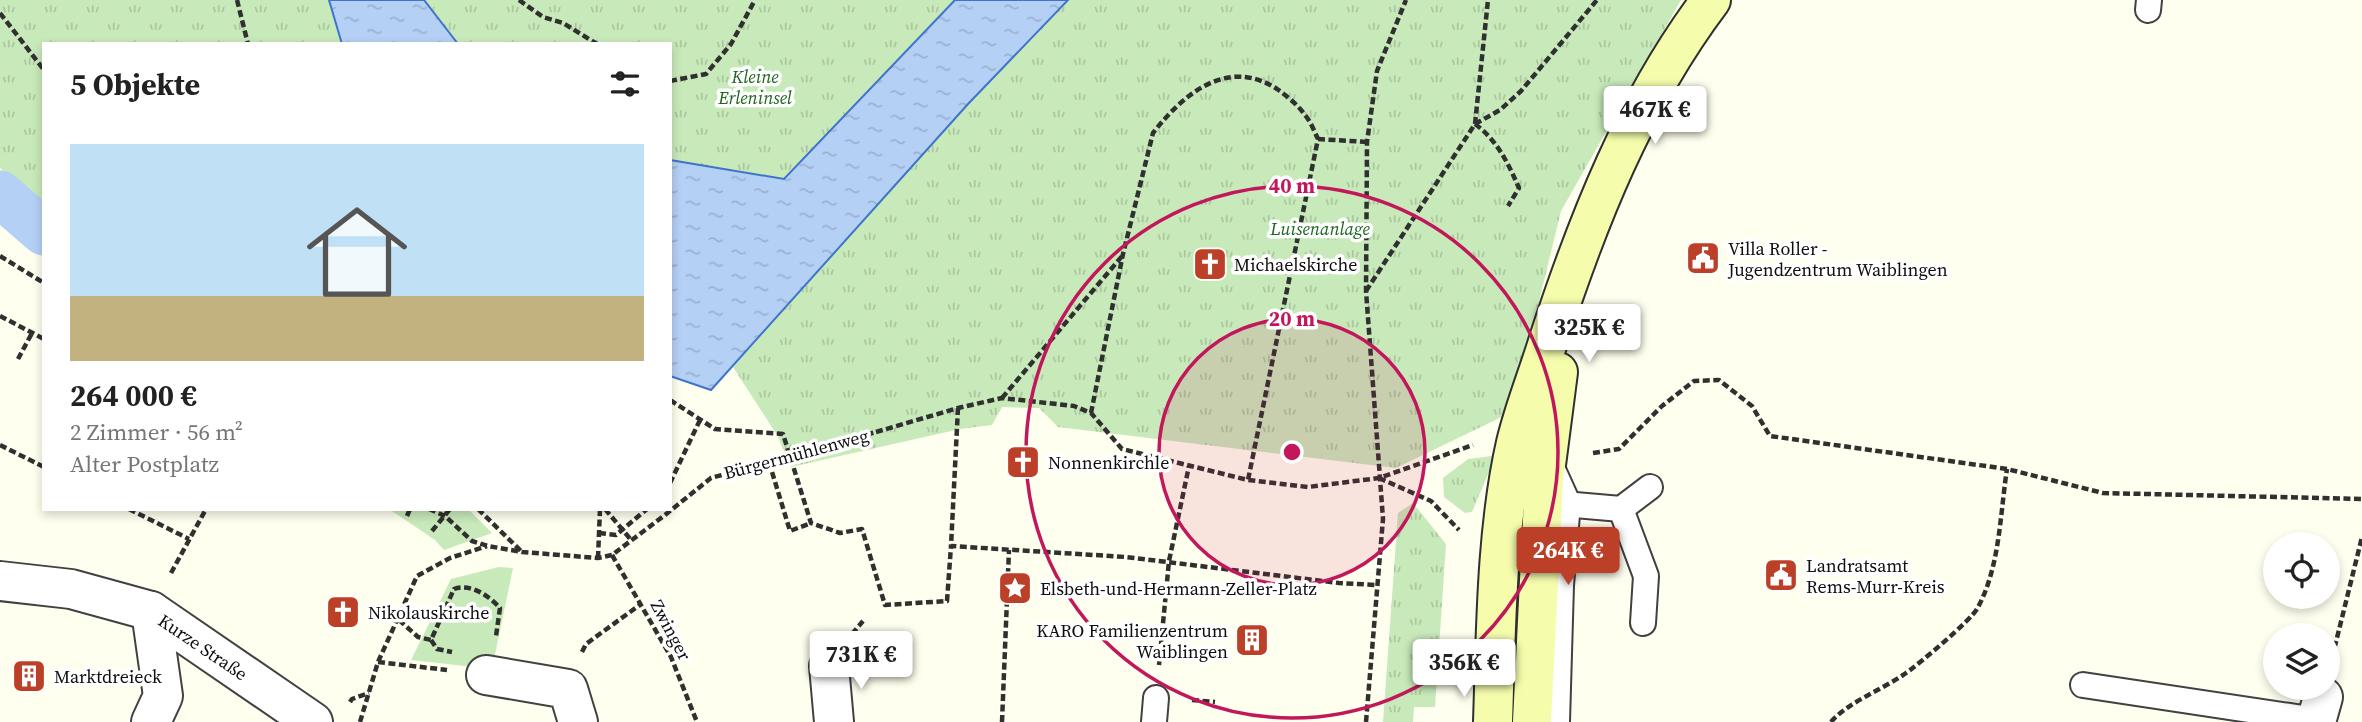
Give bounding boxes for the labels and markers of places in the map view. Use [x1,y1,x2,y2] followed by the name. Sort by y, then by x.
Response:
[1598,86,1712,146] pin: 467K €
[1727,236,1948,282] place label: Villa Roller - Jugendzentrum Waiblingen
[1684,239,1722,277] public building icon: Villa Roller - Jugendzentrum Waiblingen
[1191,245,1229,283] church icon: Michaelskirche
[1234,252,1357,277] place label: Michaelskirche
[1532,304,1646,364] pin: 325K €
[1280,440,1304,464] centre of rings
[1004,443,1042,481] church icon: Nonnenkirchle
[1048,450,1169,475] place label: Nonnenkirchle
[1511,528,1625,587] pin: 264K €
[1806,553,1945,599] place label: Landratsamt Rems-Murr-Kreis
[1762,556,1800,594] public building icon: Landratsamt Rems-Murr-Kreis
[996,569,1034,607] place icon: Elsbeth-und-Hermann-Zeller-Platz
[1040,576,1317,601] place label: Elsbeth-und-Hermann-Zeller-Platz
[324,593,362,631] church icon: Nikolauskirche
[368,600,489,625] place label: Nikolauskirche
[1036,618,1228,664] place label: KARO Familienzentrum Waiblingen
[1233,621,1271,659] building icon: KARO Familienzentrum Waiblingen
[804,632,918,691] pin: 731K €
[1407,640,1521,699] pin: 356K €
[10,657,48,695] building icon: Marktdreieck
[54,664,162,689] place label: Marktdreieck

